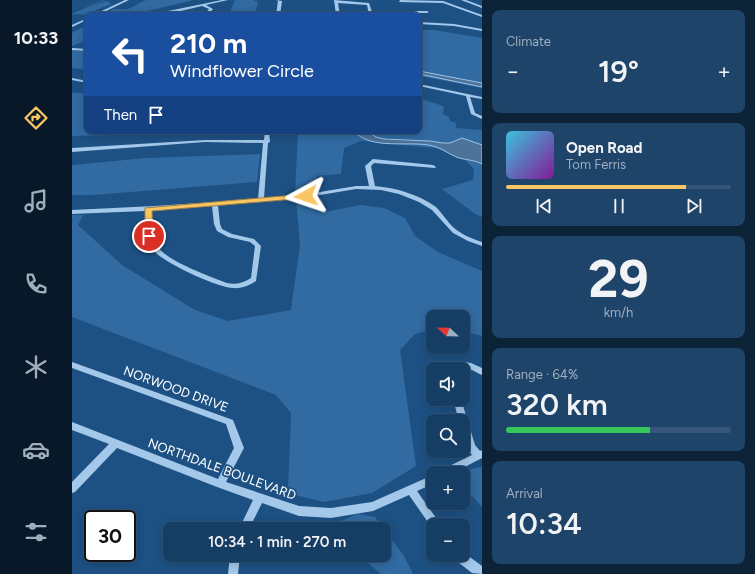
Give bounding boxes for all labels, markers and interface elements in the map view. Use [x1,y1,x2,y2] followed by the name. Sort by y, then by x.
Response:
[170,26,247,60] text: 210 m
[14,27,58,49] text: 10:33
[104,28,156,80] icon: left
[506,34,551,49] text: Climate
[598,53,639,90] text: 19°
[506,58,520,85] text: −
[717,58,731,85] text: +
[170,60,314,82] text: Windflower Circle
[22,104,50,132] icon: directions
[145,104,167,126] icon: arrive
[104,106,137,124] text: Then
[566,139,643,157] text: Open Road
[566,157,626,172] text: Tom Ferris
[285,175,327,217] position arrow
[22,187,50,215] icon: music
[533,195,555,217] icon: previous
[608,195,630,217] icon: pause
[683,195,705,217] icon: next
[132,219,166,253] pin
[138,225,160,247] icon: arrive
[588,248,649,310] text: 29
[22,270,50,298] icon: phone
[604,305,633,320] text: km/h
[426,310,470,354] north arrow
[426,310,470,562] map controls
[22,353,50,381] icon: climate
[426,362,470,406] button: sound
[122,363,230,415] street label: NORWOOD DRIVE
[506,367,578,382] text: Range · 64%
[506,386,608,423] text: 320 km
[426,414,470,458] button: search
[146,435,298,503] street label: NORTHDALE BOULEVARD
[22,436,50,464] icon: car
[426,466,470,510] button: +
[506,486,543,501] text: Arrival
[506,505,582,542] text: 10:34
[84,510,136,562] speed limit sign: 30
[22,518,50,546] icon: filters
[426,518,470,562] button: −
[208,533,346,551] text: 10:34 · 1 min · 270 m

